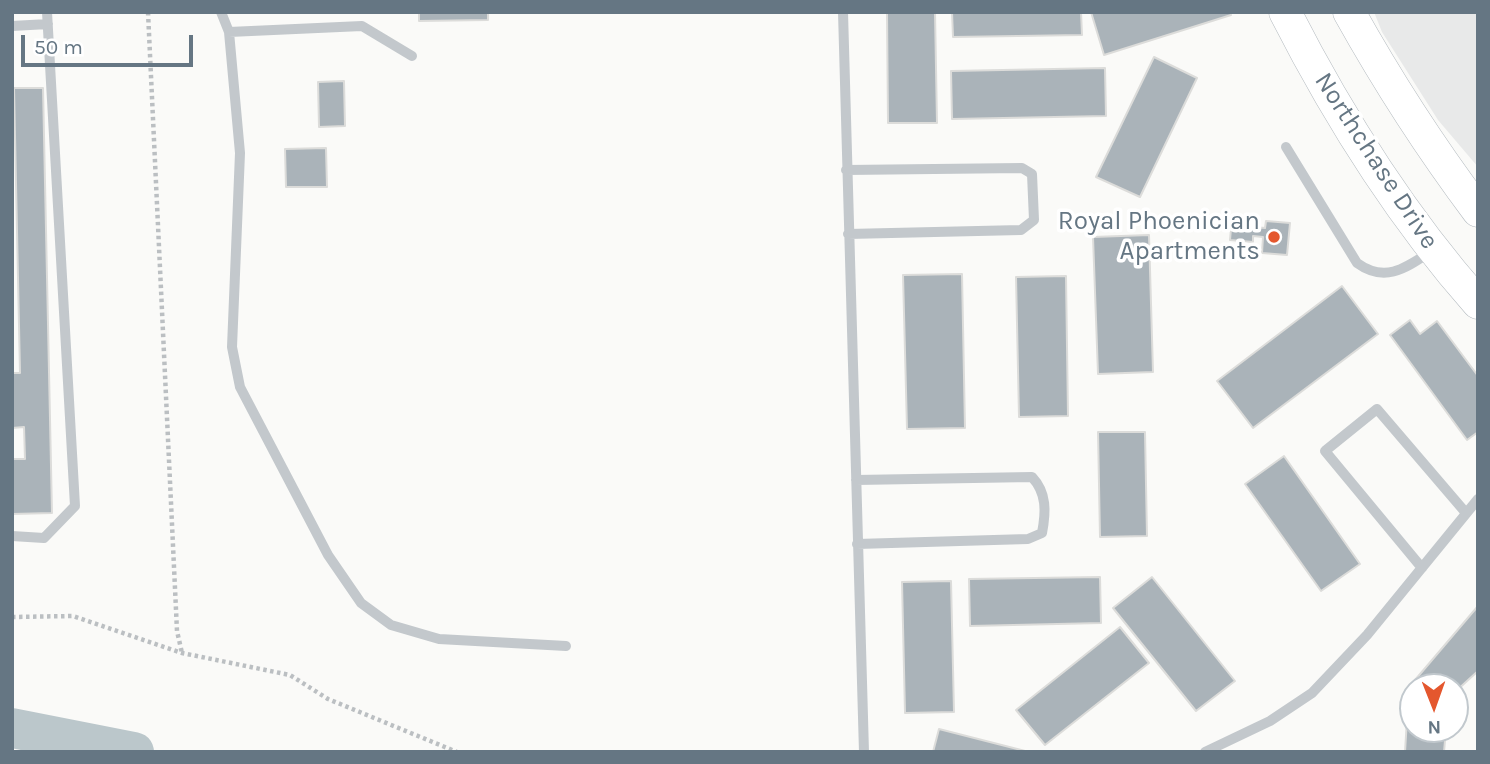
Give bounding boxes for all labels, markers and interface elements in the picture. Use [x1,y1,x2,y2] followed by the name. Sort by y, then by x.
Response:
[24,21,196,65] scale bar
[34,35,83,59] text: 50 m
[1307,67,1445,255] street label: Northchase Drive
[1058,206,1260,268] place label: Royal Phoenician Apartments
[1266,229,1282,245] marker: Royal Phoenician Apartments
[1399,673,1469,743] north arrow
[1427,716,1441,738] text: N

